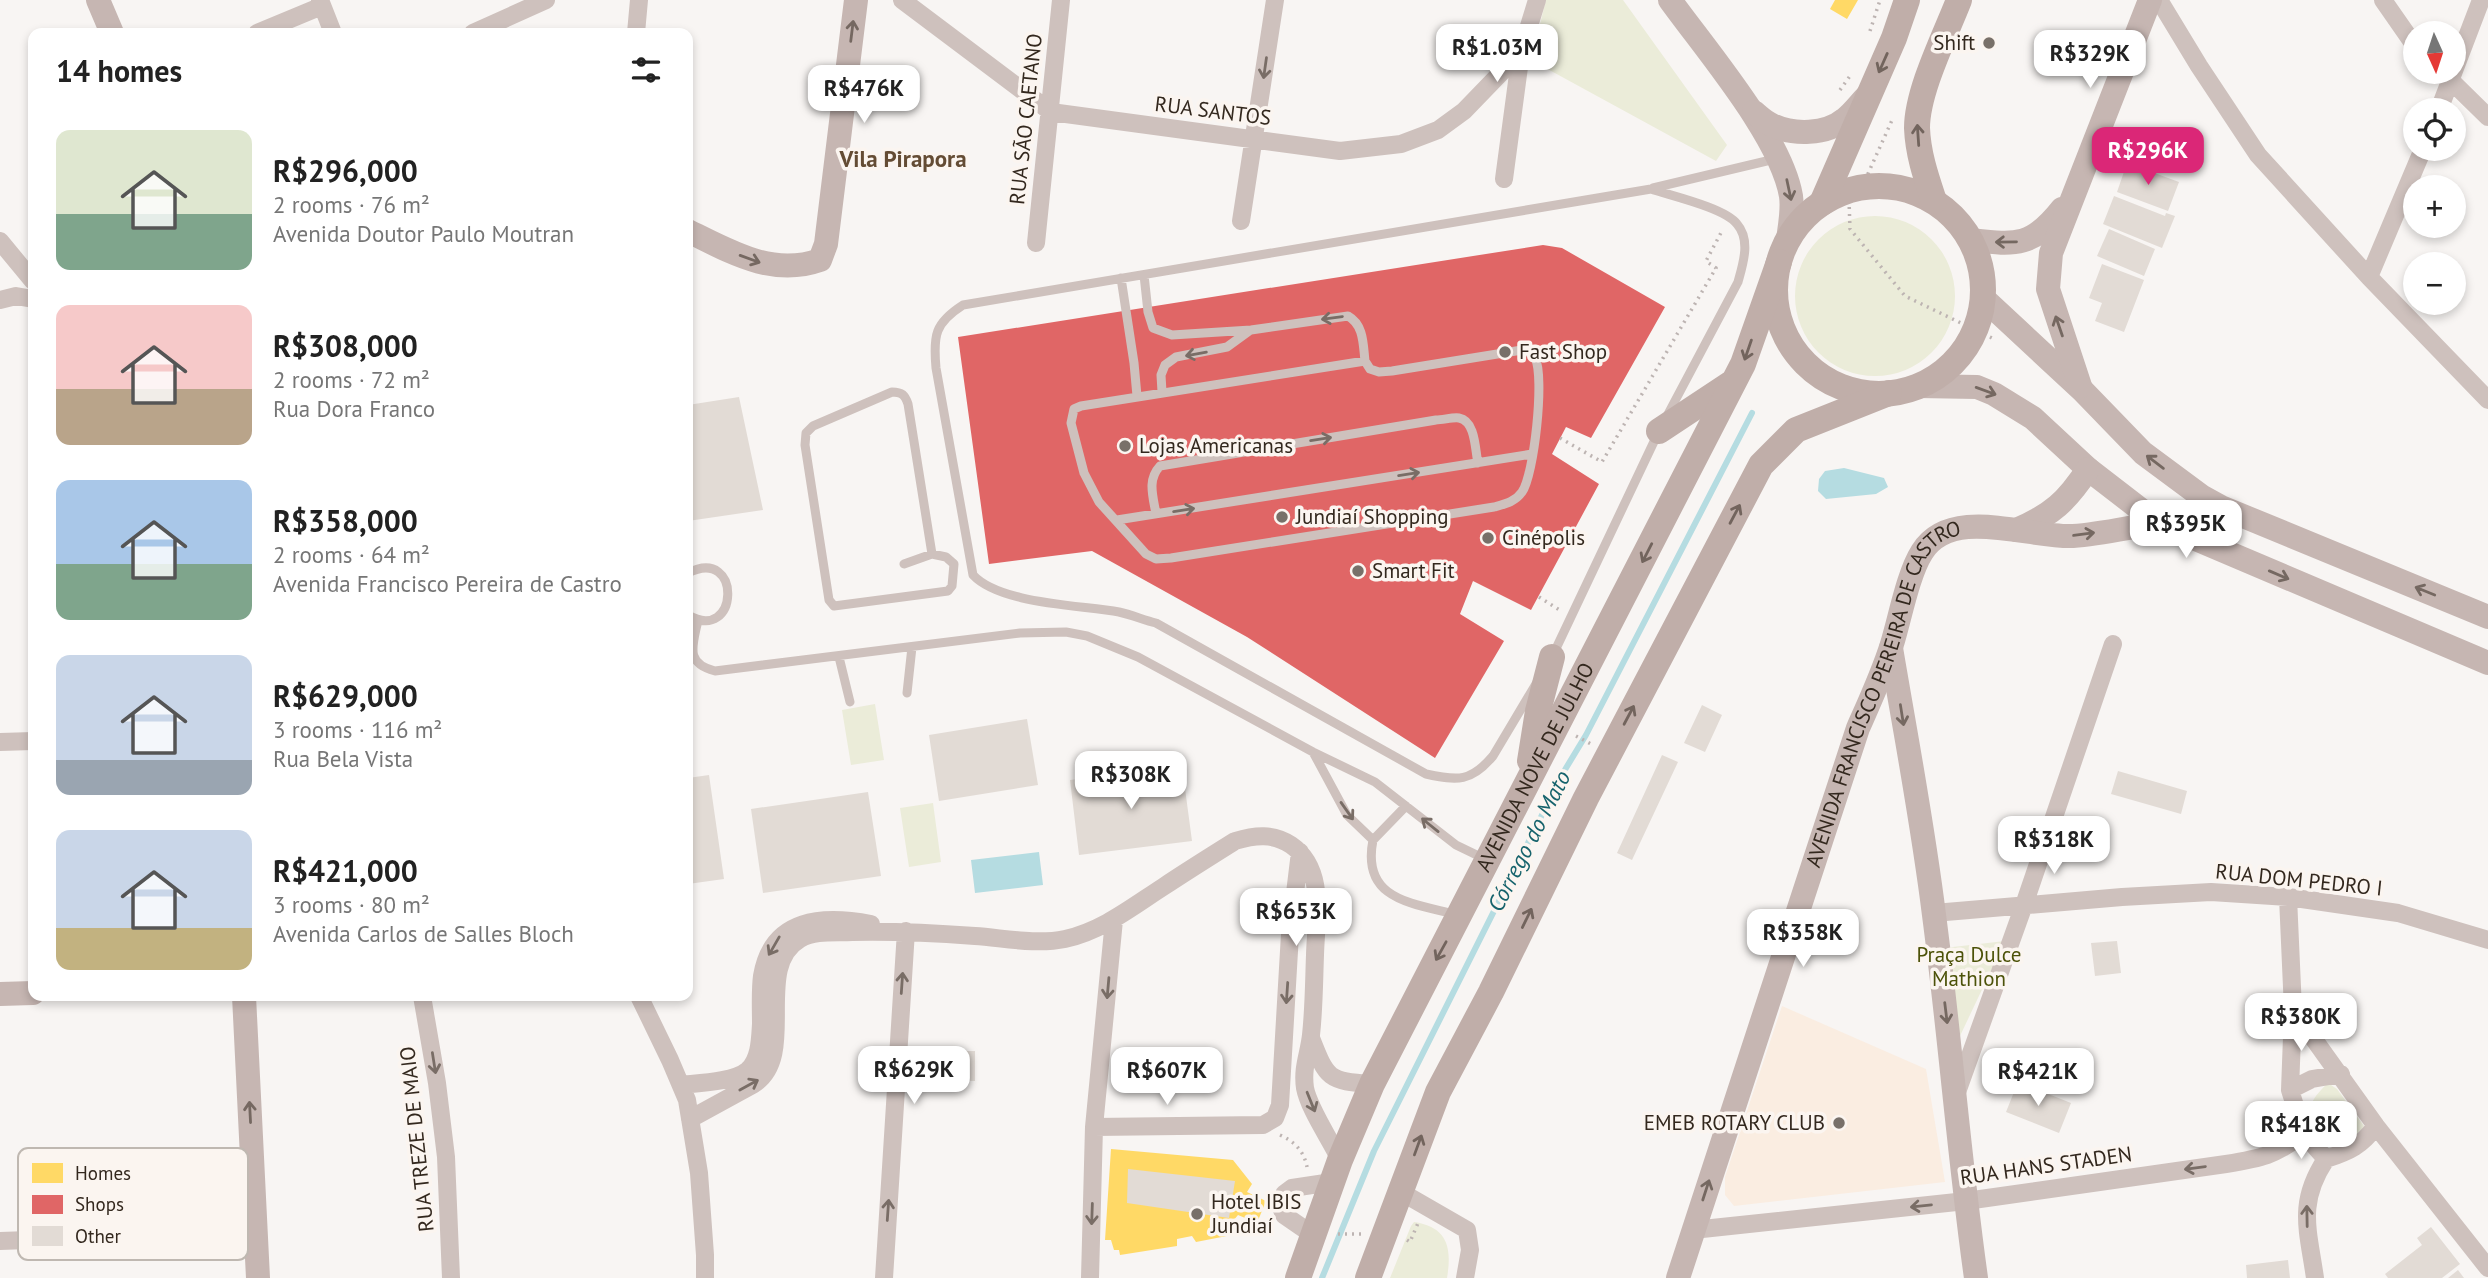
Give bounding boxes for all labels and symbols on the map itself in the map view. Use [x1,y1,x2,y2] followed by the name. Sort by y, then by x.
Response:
[846,20,859,42] one-way arrow
[2403,21,2466,84] north arrow
[1432,24,1562,84] pin: R$1.03M
[1933,29,1975,56] place label: Shift
[2033,31,2147,90] pin: R$329K
[1003,32,1048,206] street label: RUA SÃO CAETANO
[1981,35,1997,51] marker: Shift
[1876,52,1889,74] one-way arrow
[1258,56,1271,78] one-way arrow
[807,66,921,125] pin: R$476K
[1153,90,1273,131] street label: RUA SANTOS
[1911,125,1924,147] one-way arrow
[2091,128,2205,187] pin: R$296K
[838,144,967,173] district label: Vila Pirapora
[1782,178,1796,201] one-way arrow
[1995,236,2018,249] one-way arrow
[738,254,760,266] one-way arrow
[1321,311,1343,324] one-way arrow
[2052,315,2064,337] one-way arrow
[1519,338,1607,365] place label: Fast Shop
[1741,339,1754,361] one-way arrow
[1497,344,1513,360] marker: Fast Shop
[1185,348,1208,361] one-way arrow
[1974,386,1996,398] one-way arrow
[1139,432,1293,459] place label: Lojas Americanas
[1309,432,1332,445] one-way arrow
[1117,438,1133,454] marker: Lojas Americanas
[2146,454,2164,469] one-way arrow
[1397,467,1420,480] one-way arrow
[2129,500,2243,560] pin: R$395K
[1173,503,1195,516] one-way arrow
[1295,503,1449,530] place label: Jundiaí Shopping
[1729,504,1742,525] one-way arrow
[1274,509,1290,525] marker: Jundiaí Shopping
[1799,514,1963,871] street label: AVENIDA FRANCISCO PEREIRA DE CASTRO
[1502,524,1585,551] place label: Cinépolis
[2072,527,2094,540] one-way arrow
[1480,530,1496,546] marker: Cinépolis
[1639,542,1653,563] one-way arrow
[1372,557,1455,584] place label: Smart Fit
[1350,563,1366,579] marker: Smart Fit
[2268,569,2289,582] one-way arrow
[2415,583,2436,596] one-way arrow
[1470,658,1600,876] street label: AVENIDA NOVE DE JULHO
[1896,703,1909,726] one-way arrow
[1623,705,1636,726] one-way arrow
[1074,752,1188,811] pin: R$308K
[1481,765,1577,916] water label: Córrego do Mato
[1340,801,1354,820] one-way arrow
[1997,816,2111,876] pin: R$318K
[1422,817,1440,833] one-way arrow
[2214,857,2384,902] street label: RUA DOM PEDRO I
[1239,888,1353,948] pin: R$653K
[1520,908,1534,929] one-way arrow
[1746,909,1860,969] pin: R$358K
[767,935,781,955] one-way arrow
[1433,940,1447,961] one-way arrow
[1917,941,2021,992] park label: Praça Dulce Mathion
[896,972,909,995] one-way arrow
[1101,976,1114,998] one-way arrow
[1281,981,1294,1004] one-way arrow
[2244,993,2358,1053] pin: R$380K
[1940,1001,1953,1023] one-way arrow
[393,1045,440,1233] street label: RUA TREZE DE MAIO
[857,1046,971,1106] pin: R$629K
[1110,1048,1224,1107] pin: R$607K
[1981,1048,2095,1108] pin: R$421K
[428,1051,441,1074] one-way arrow
[739,1078,759,1092] one-way arrow
[1305,1090,1318,1112] one-way arrow
[243,1101,256,1124] one-way arrow
[2244,1102,2358,1161] pin: R$418K
[1644,1109,1825,1136] place label: EMEB ROTARY CLUB
[1831,1115,1847,1131] marker: EMEB ROTARY CLUB
[1413,1135,1425,1157] one-way arrow
[1958,1140,2134,1191] street label: RUA HANS STADEN
[18,1148,248,1260] legend
[75,1161,131,1185] text: Homes
[2184,1162,2206,1175] one-way arrow
[1701,1179,1713,1201] one-way arrow
[1210,1188,1301,1239] place label: Hotel IBIS Jundiaí
[75,1192,124,1216] text: Shops
[882,1199,895,1222] one-way arrow
[1910,1200,1932,1213] one-way arrow
[1085,1203,1099,1226] one-way arrow
[2300,1205,2314,1228] one-way arrow
[1189,1206,1205,1222] marker: Hotel IBIS Jundiaí
[75,1224,121,1248] text: Other

